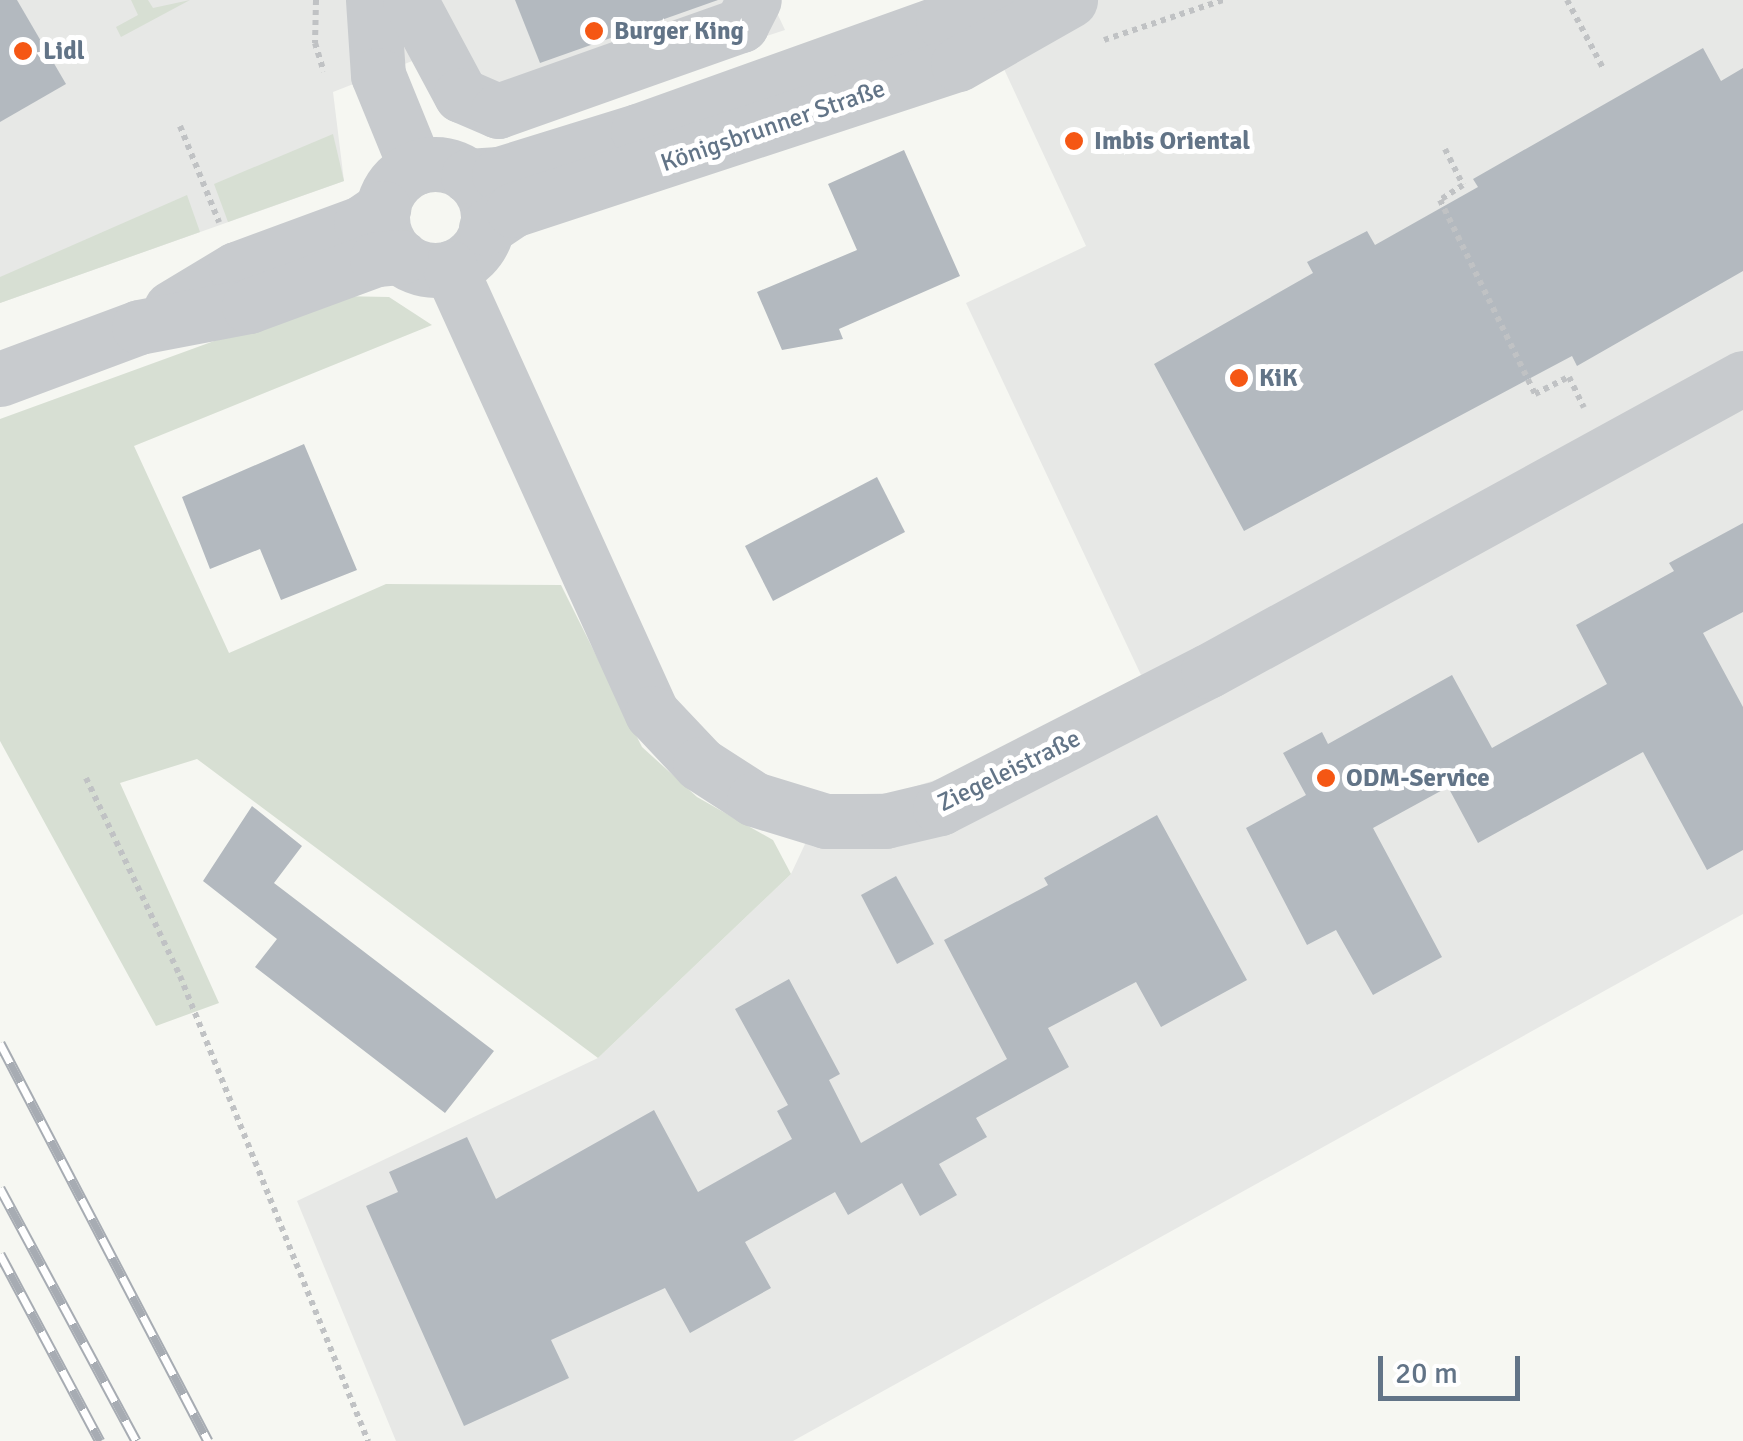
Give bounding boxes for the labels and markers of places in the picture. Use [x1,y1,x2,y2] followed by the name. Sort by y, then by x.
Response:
[614,16,744,46] place label: Burger King
[583,20,605,42] marker: Burger King
[43,36,84,66] place label: Lidl
[12,40,34,62] marker: Lidl
[1094,126,1250,156] place label: Imbis Oriental
[1063,130,1085,152] marker: Imbis Oriental
[1259,363,1297,393] place label: KiK
[1228,367,1250,389] marker: KiK
[1346,763,1490,793] place label: ODM-Service
[1315,767,1337,789] marker: ODM-Service

